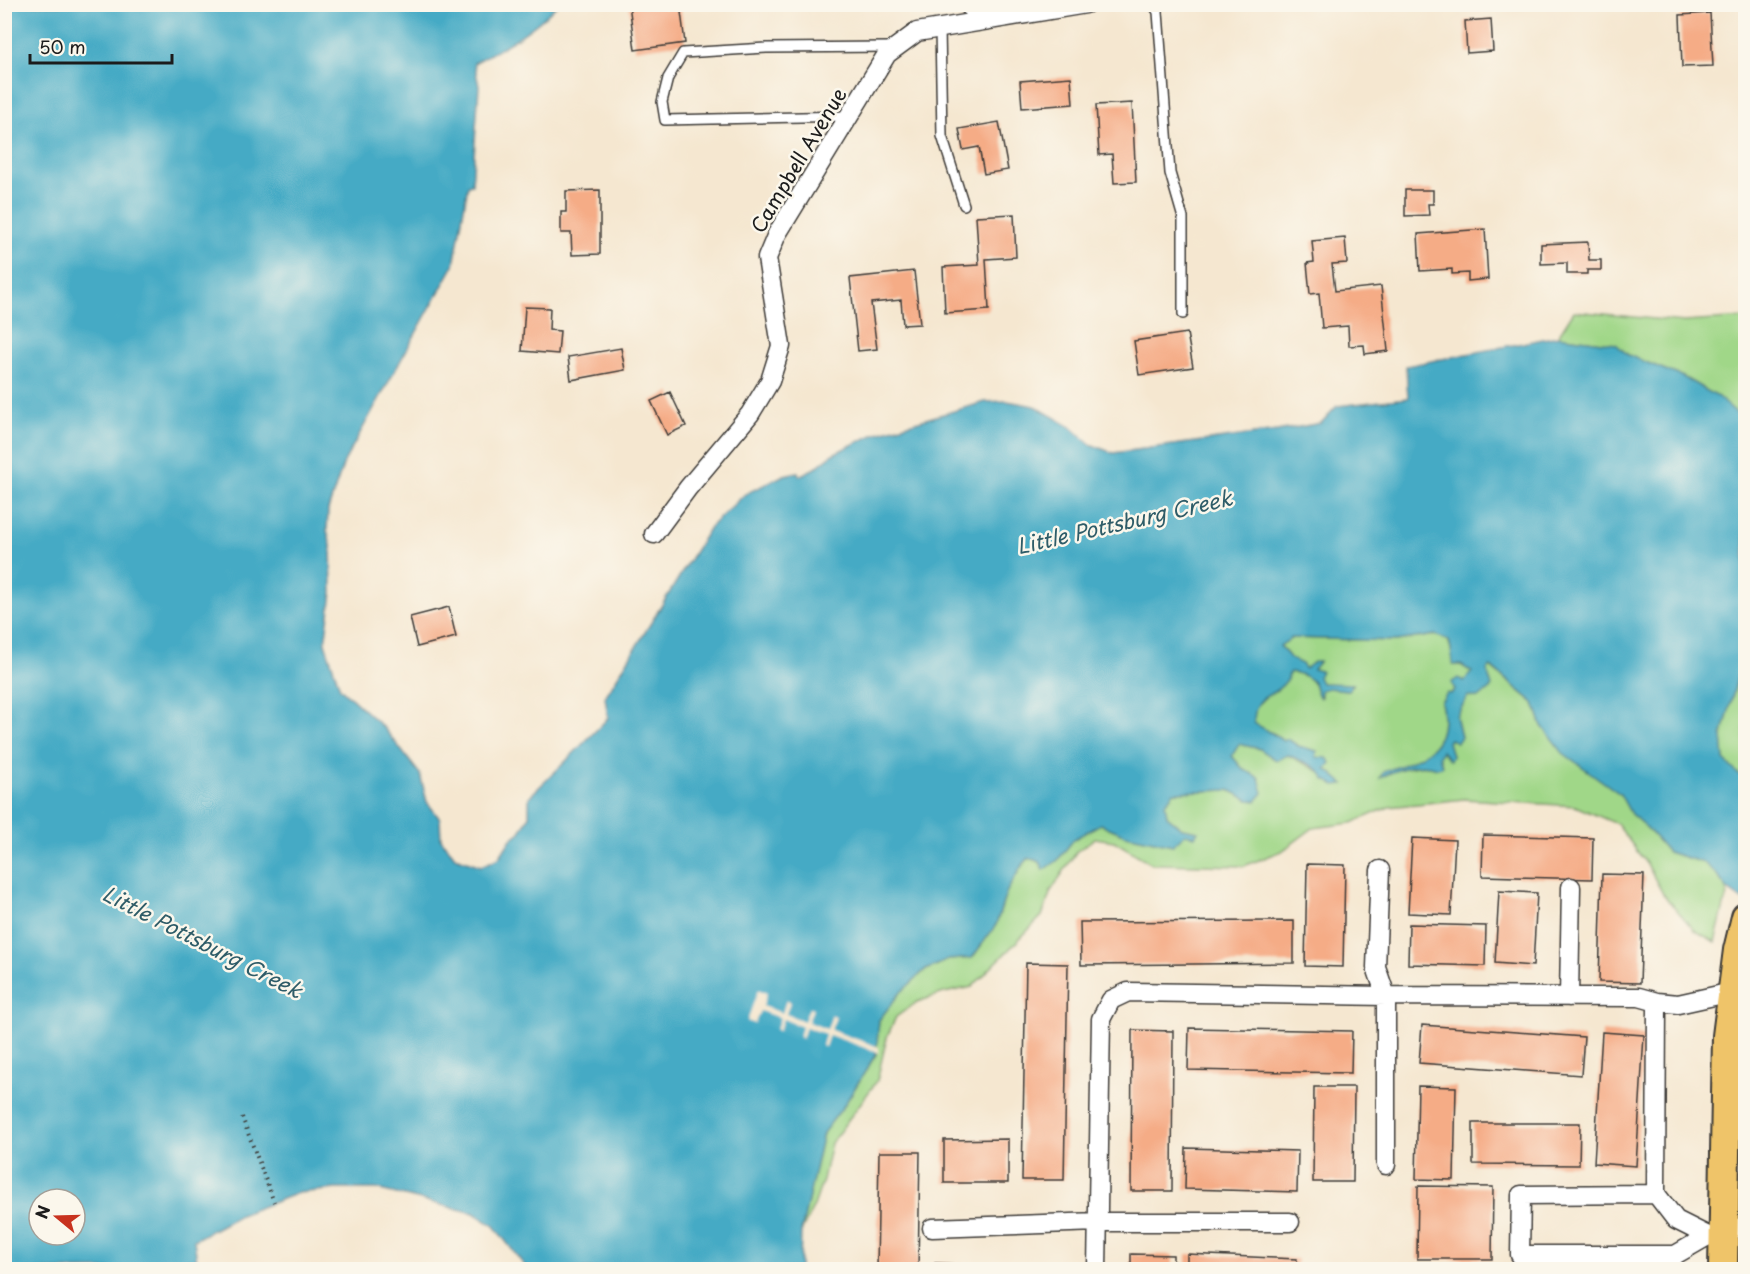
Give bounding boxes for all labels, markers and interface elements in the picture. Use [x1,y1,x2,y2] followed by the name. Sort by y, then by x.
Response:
[30,27,172,65] scale bar
[39,33,86,60] text: 50 m
[743,82,853,238] street label: Campbell Avenue
[1013,480,1236,561] water label: Little Pottsburg Creek
[98,877,309,1006] water label: Little Pottsburg Creek
[27,1187,87,1247] north arrow
[28,1202,55,1222] text: N

